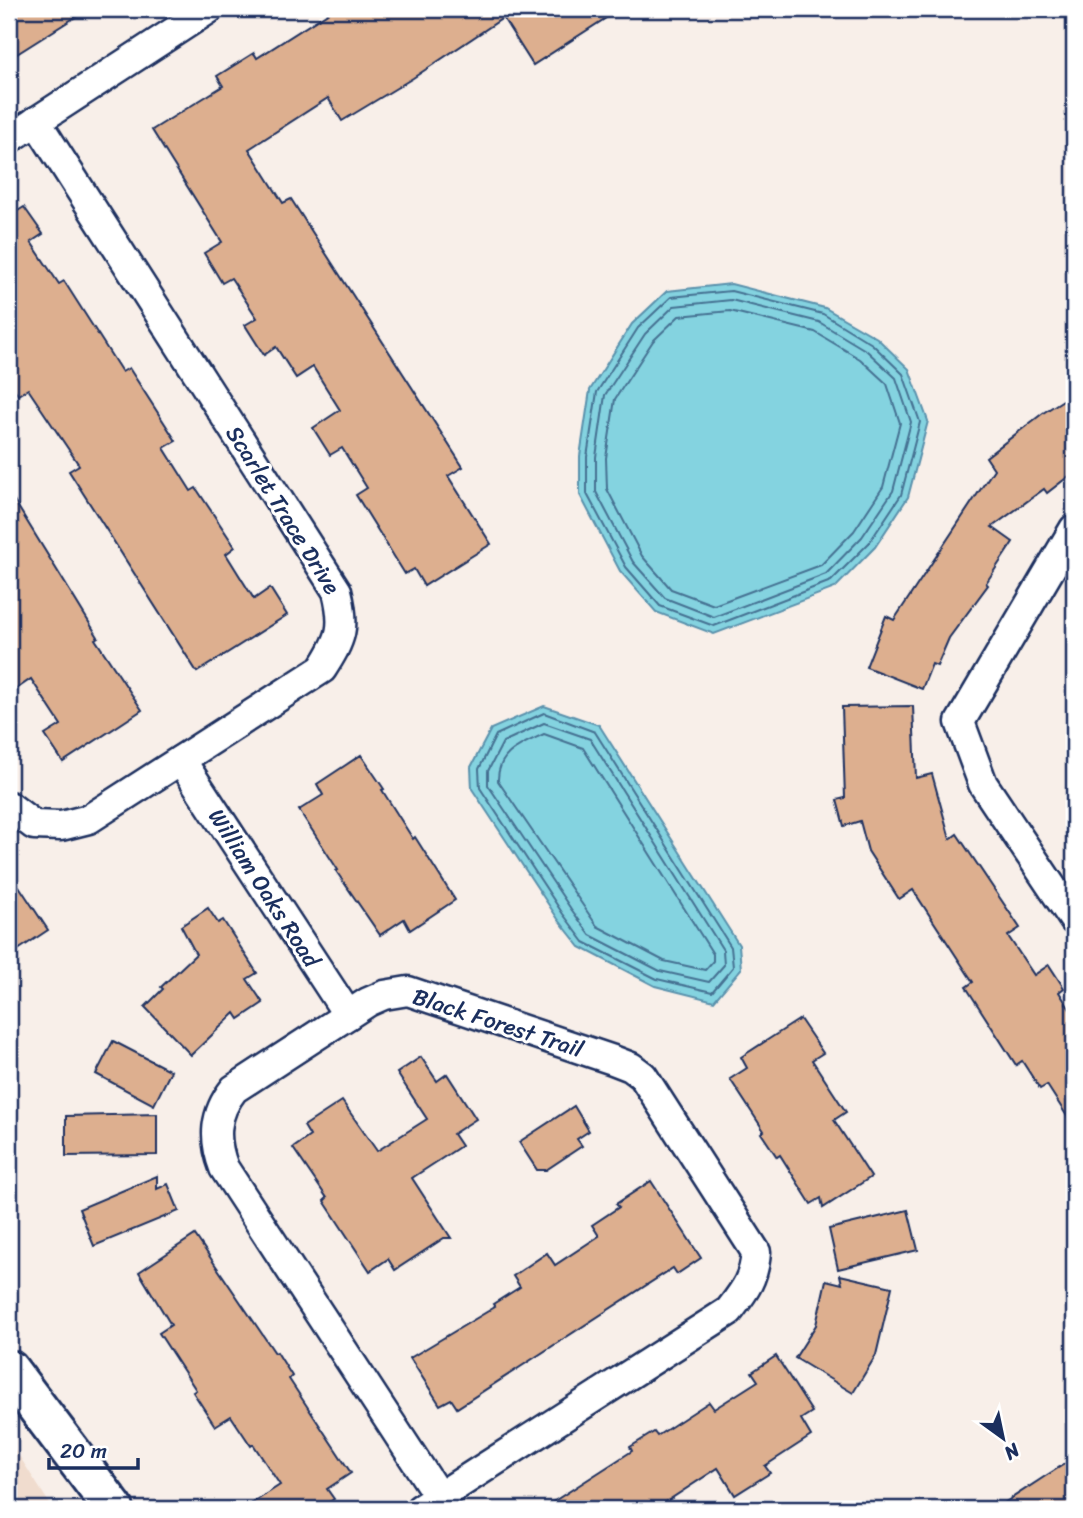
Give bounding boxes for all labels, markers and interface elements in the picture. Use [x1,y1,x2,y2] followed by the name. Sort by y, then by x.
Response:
[214,417,352,603] street label: Scarlet Trace Drive
[197,800,332,978] street label: William Oaks Road
[407,976,589,1070] street label: Black Forest Trail
[968,1402,1038,1472] north arrow
[49,1427,138,1471] scale bar
[60,1432,107,1470] text: 20 m
[997,1434,1027,1470] text: N

